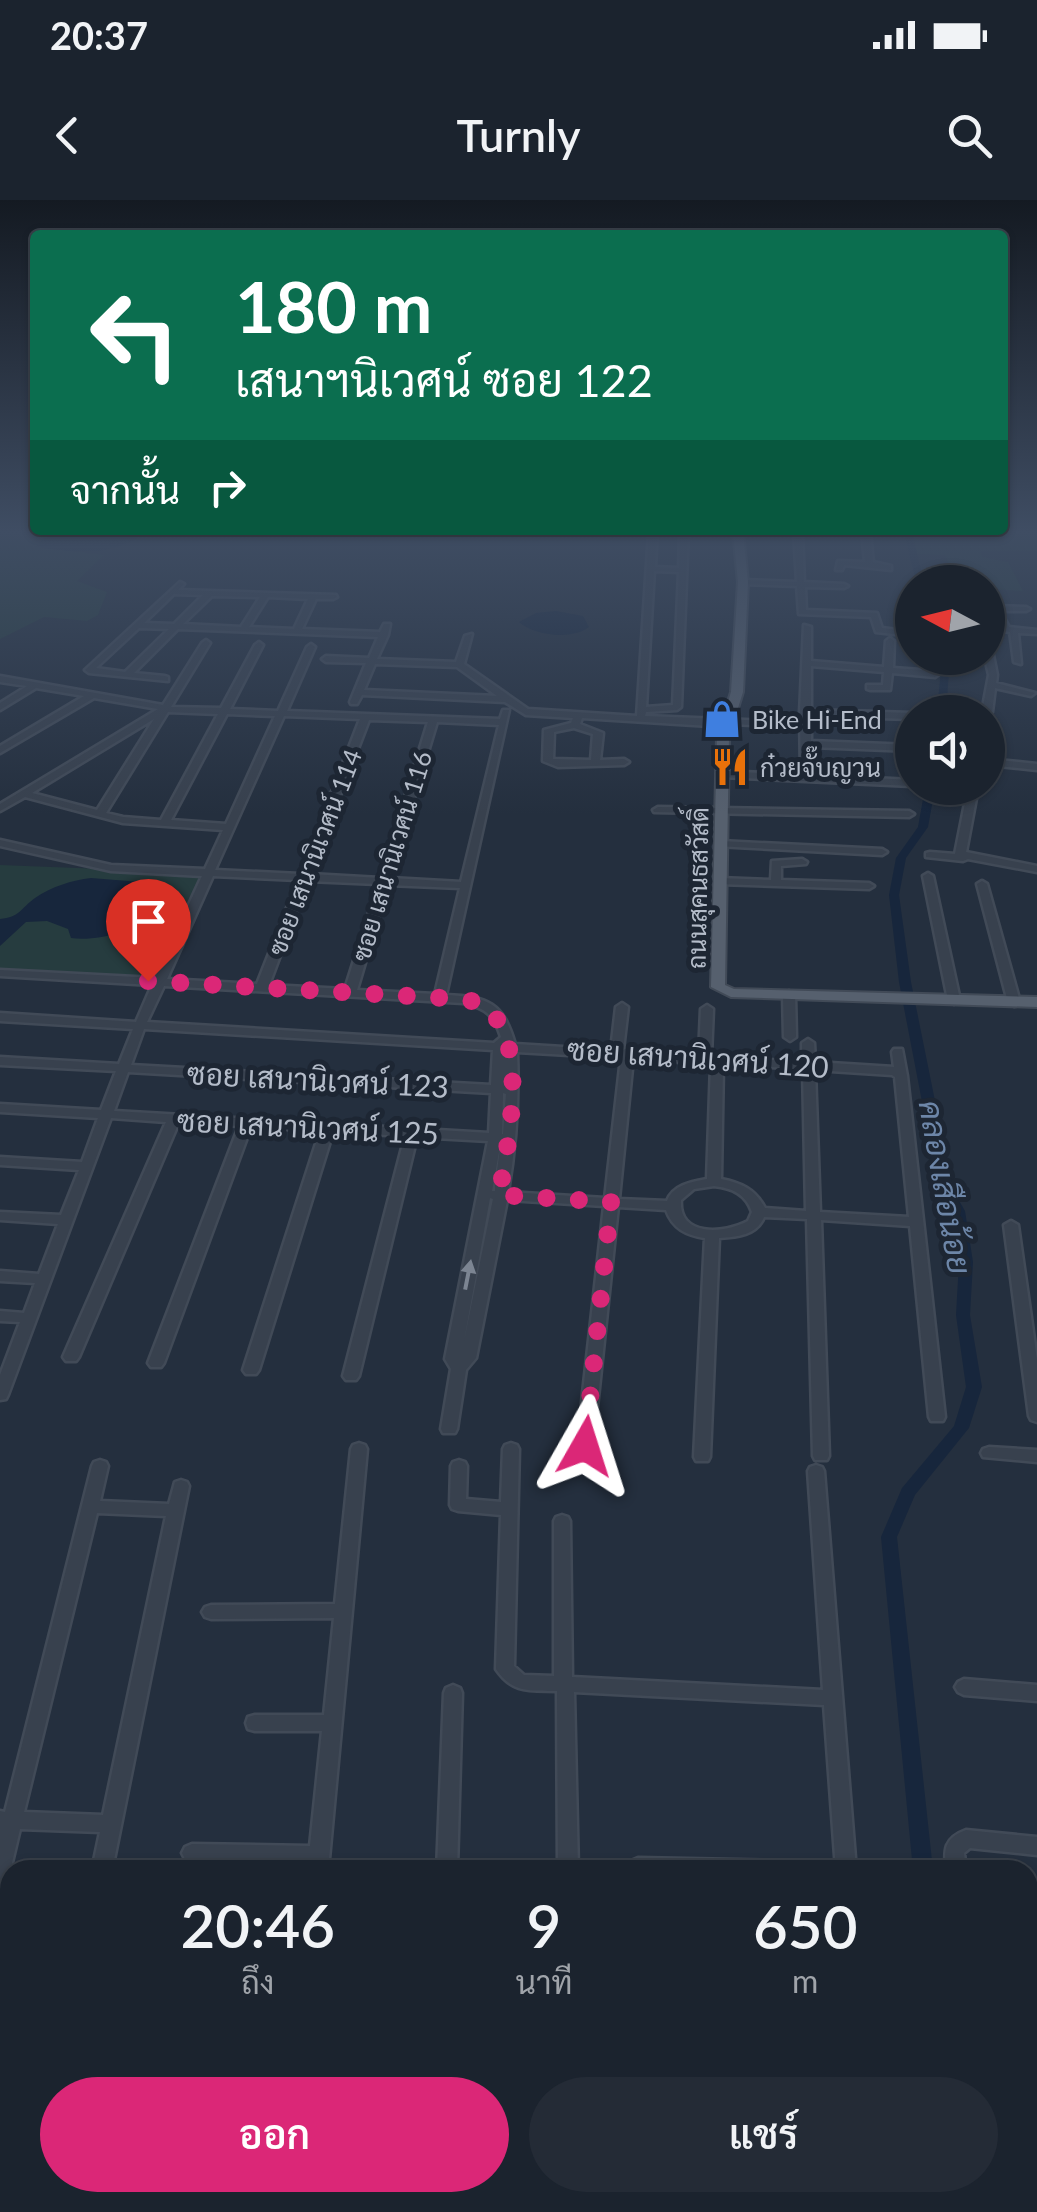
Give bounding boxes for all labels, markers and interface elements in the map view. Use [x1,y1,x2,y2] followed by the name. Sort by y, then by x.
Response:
[50,12,148,58] text: 20:37
[40,108,95,163] icon: back
[457,108,580,162] text: Turnly
[942,108,997,163] icon: search
[235,264,432,348] text: 180 m
[70,270,200,400] icon: left
[235,353,653,407] text: เสนาฯนิเวศน์ ซอย 122
[200,460,255,515] icon: right
[70,466,180,512] text: จากนั้น
[895,565,1005,675] north arrow
[895,565,1005,805] map controls
[895,695,1005,805] button: sound
[701,698,743,740] shop icon: Bike Hi-End
[752,704,882,734] place label: Bike Hi-End
[260,744,367,959] street label: ซอย เสนานิเวศน์ 114
[709,746,751,788] restaurant icon: ก๋วยจั๊บญวน
[760,746,881,784] place label: ก๋วยจั๊บญวน
[344,747,437,965] street label: ซอย เสนานิเวศน์ 116
[674,807,717,969] street label: ถนนสุคนธสวัสดิ์
[106,879,191,982] pin
[121,894,176,949] icon: arrive
[566,1030,830,1084] street label: ซอย เสนานิเวศน์ 120
[186,1054,450,1104] street label: ซอย เสนานิเวศน์ 123
[912,1097,980,1277] water label: คลองเสือน้อย
[176,1101,440,1151] street label: ซอย เสนานิเวศน์ 125
[461,1259,477,1290] one-way arrow
[533,1394,637,1498] position arrow
[181,1889,335,1961] text: 20:46
[527,1889,561,1961] text: 9
[753,1890,857,1962] text: 650
[792,1961,818,2000] text: m
[241,1962,274,2001] text: ถึง
[516,1962,572,2001] text: นาที
[40,2077,509,2192] button: ออก
[529,2077,998,2192] button: แชร์

